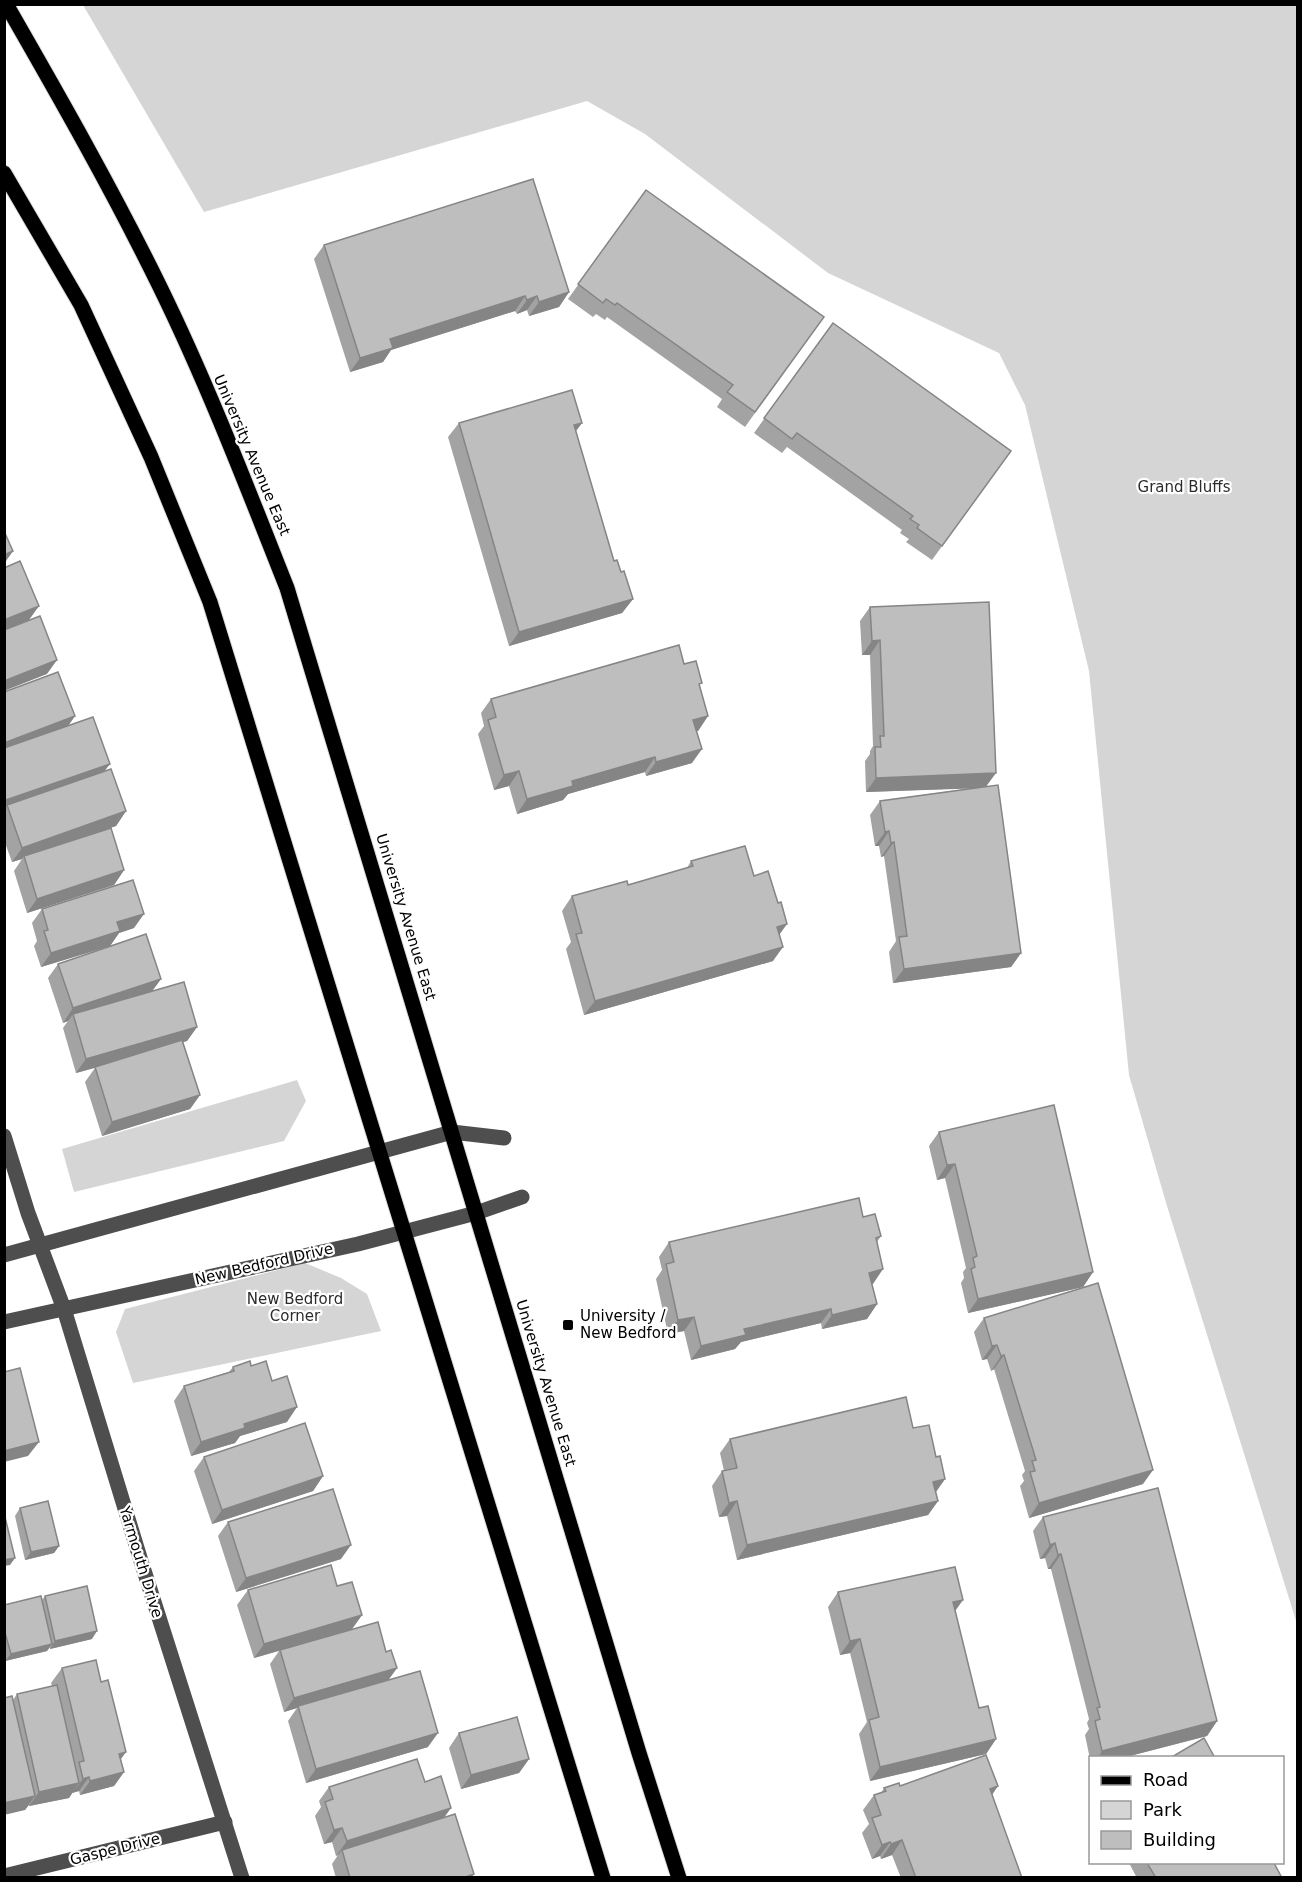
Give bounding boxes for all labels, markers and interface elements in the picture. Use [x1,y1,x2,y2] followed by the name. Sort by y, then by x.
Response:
[210,372,294,538] street label: University Avenue East
[1138,478,1231,496] park label: Grand Bluffs
[372,831,440,1003] street label: University Avenue East
[193,1239,335,1289] street label: New Bedford Drive
[247,1290,343,1325] park label: New Bedford Corner
[512,1297,580,1469] street label: University Avenue East
[580,1307,676,1342] place label: University / New Bedford
[561,1318,575,1332] marker: University / New Bedford
[115,1503,167,1620] street label: Yarmouth Drive
[1089,1756,1284,1864] legend
[1143,1769,1188,1790] text: Road
[1143,1799,1182,1820] text: Park
[68,1829,162,1869] street label: Gaspe Drive
[1143,1829,1216,1850] text: Building

